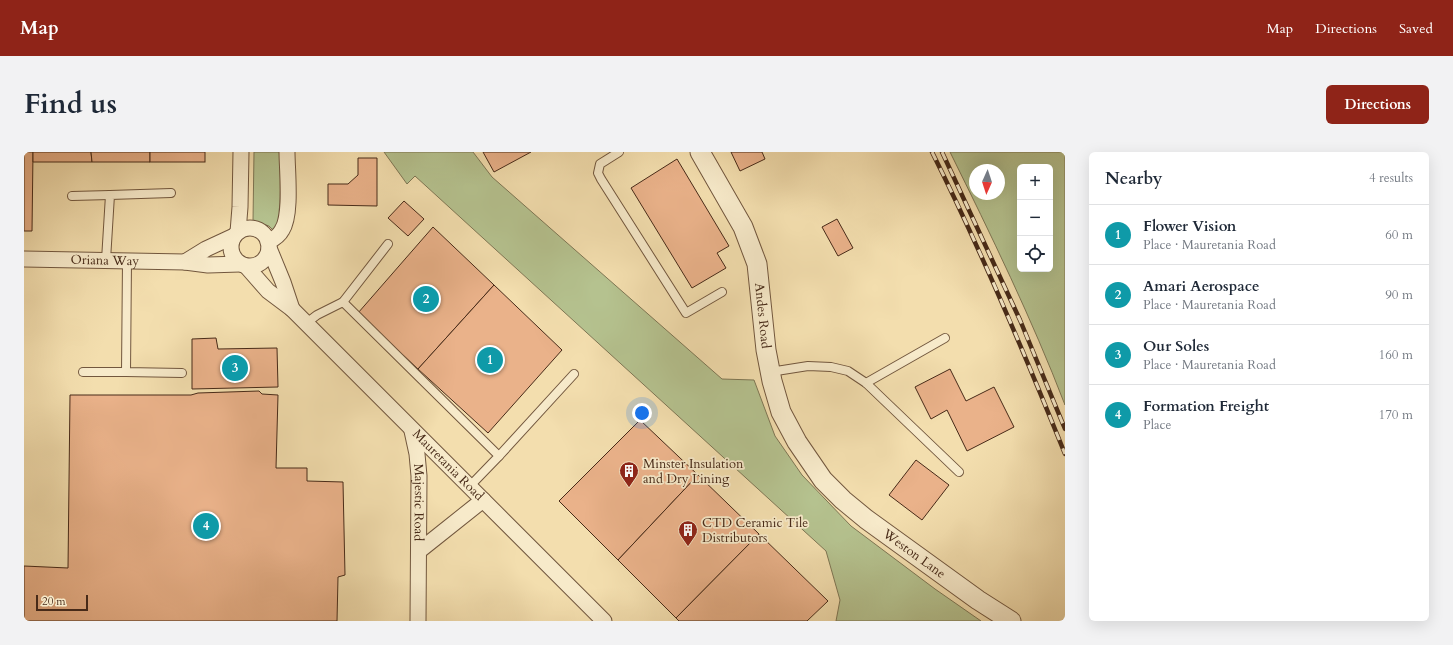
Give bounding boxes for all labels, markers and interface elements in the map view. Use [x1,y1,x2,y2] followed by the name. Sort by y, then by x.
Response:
[20,15,59,41] text: Map
[1267,19,1293,38] text: Map
[1315,19,1377,38] text: Directions
[1399,19,1433,38] text: Saved
[24,85,117,123] text: Find us
[1326,85,1429,124] button: Directions
[969,164,1005,200] north arrow
[1017,164,1053,272] map controls
[1017,164,1053,200] button: +
[1105,167,1162,190] text: Nearby
[1369,169,1413,187] text: 4 results
[1017,200,1053,236] button: −
[1143,216,1237,236] text: Flower Vision
[1115,226,1121,244] text: 1
[1385,226,1413,244] text: 60 m
[1017,236,1053,272] button: locate
[1143,236,1276,254] text: Place · Mauretania Road
[70,251,140,270] street label: Oriana Way
[1143,276,1259,296] text: Amari Aerospace
[750,282,775,350] street label: Andes Road
[413,284,439,314] pin: 2
[1115,286,1121,304] text: 2
[1385,286,1413,304] text: 90 m
[1143,296,1276,314] text: Place · Mauretania Road
[1143,336,1209,356] text: Our Soles
[477,345,503,375] pin: 1
[1115,346,1121,364] text: 3
[1379,346,1413,364] text: 160 m
[222,353,248,383] pin: 3
[1143,356,1276,374] text: Place · Mauretania Road
[1143,396,1269,416] text: Formation Freight
[632,403,652,423] your location
[1115,406,1121,424] text: 4
[1379,406,1413,424] text: 170 m
[1143,416,1171,434] text: Place
[408,425,488,505] street label: Mauretania Road
[643,455,744,488] place label: Minster Insulation and Dry Lining
[618,460,640,488] building icon: Minster Insulation and Dry Lining
[409,463,428,541] street label: Majestic Road
[193,511,219,541] pin: 4
[702,514,808,547] place label: CTD Ceramic Tile Distributors
[677,519,699,547] building icon: CTD Ceramic Tile Distributors
[878,524,949,583] street label: Weston Lane
[36,593,88,612] scale bar
[42,594,66,609] text: 20 m

